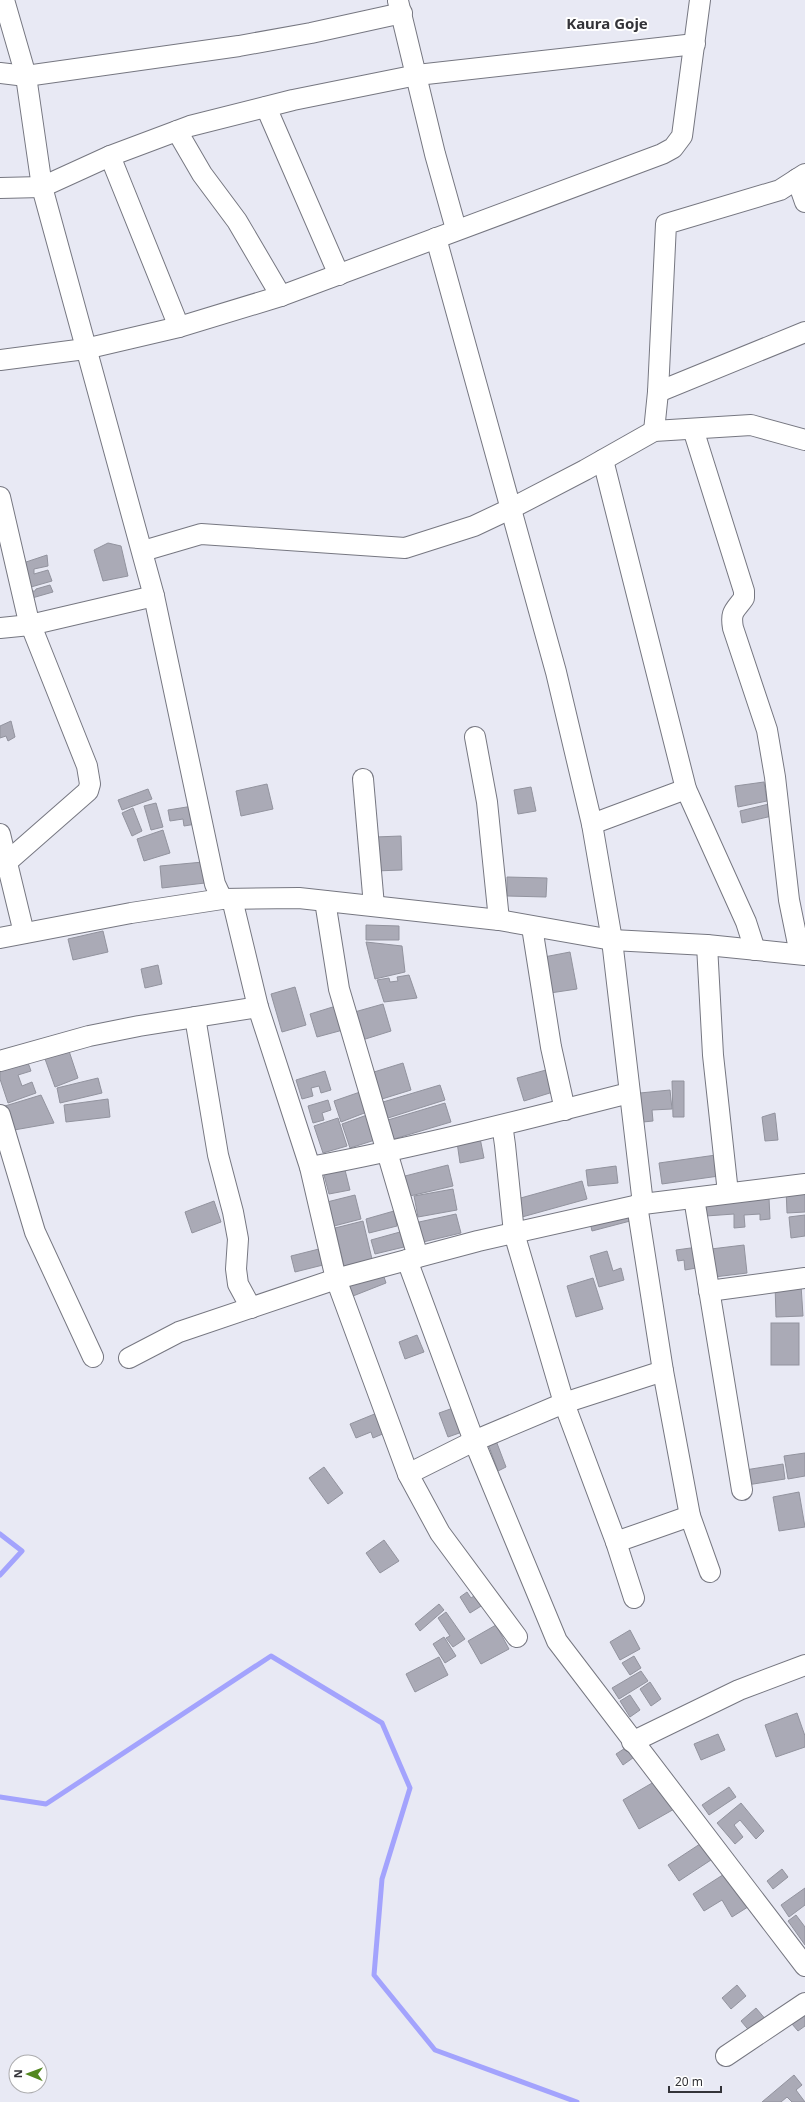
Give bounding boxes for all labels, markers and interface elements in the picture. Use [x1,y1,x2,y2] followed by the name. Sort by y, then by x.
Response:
[566,13,648,33] district label: Kaura Goje
[8,2054,48,2094] north arrow
[669,2068,721,2094] scale bar
[10,2069,25,2078] text: N
[675,2073,703,2090] text: 20 m

